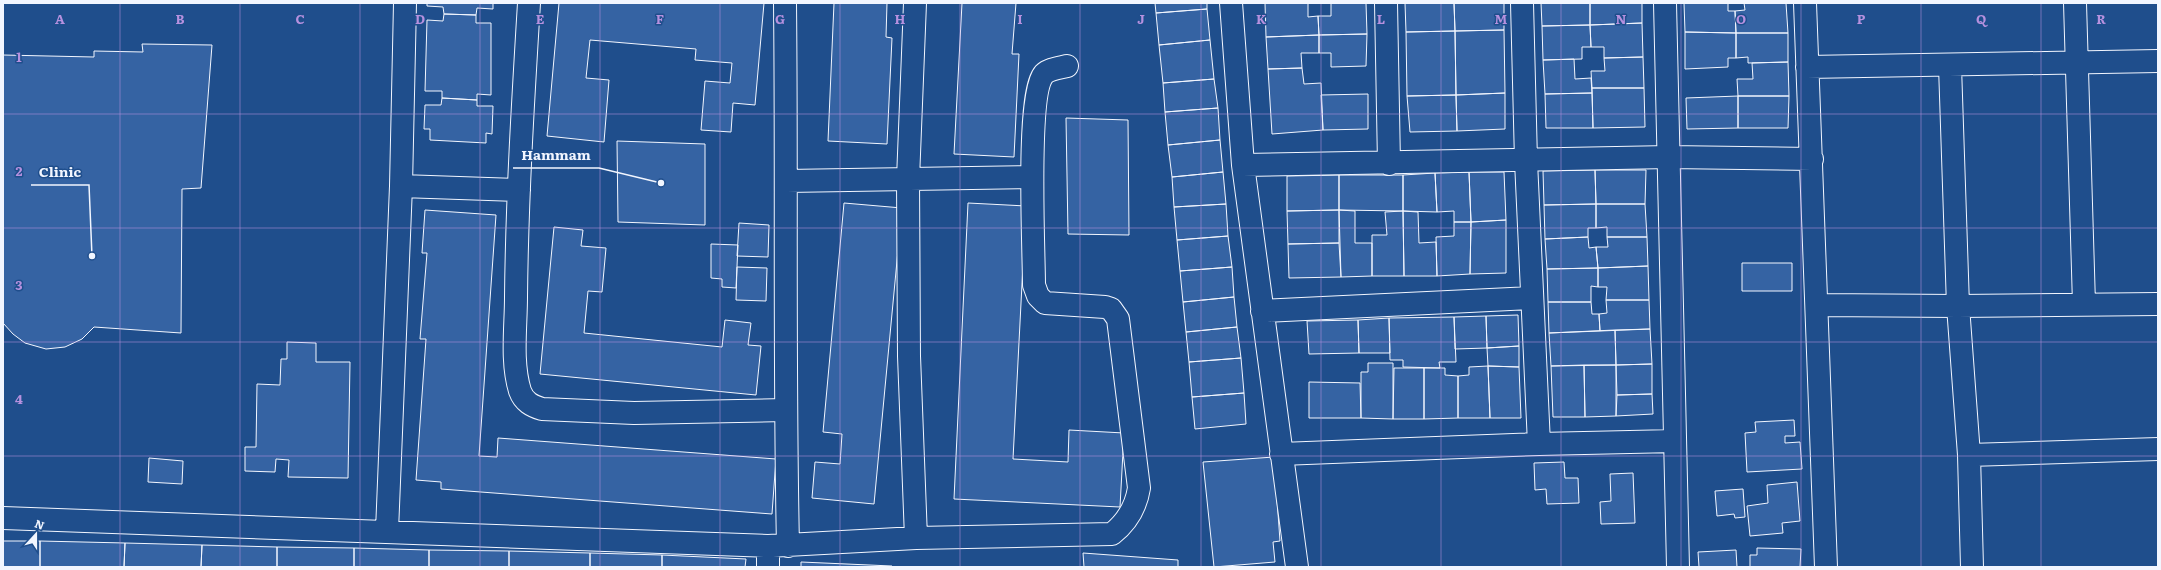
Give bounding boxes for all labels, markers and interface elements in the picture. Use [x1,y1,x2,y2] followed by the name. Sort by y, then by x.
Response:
[55,9,65,28] text: A
[176,9,185,28] text: B
[295,9,305,28] text: C
[415,9,425,28] text: D
[536,9,545,28] text: E
[656,9,664,28] text: F
[775,9,785,28] text: G
[895,9,906,28] text: H
[1017,9,1023,28] text: I
[1137,9,1145,28] text: J
[1256,9,1267,28] text: K
[1377,9,1385,28] text: L
[1495,9,1508,28] text: M
[1616,9,1627,28] text: N
[1736,9,1746,28] text: O
[1857,9,1866,28] text: P
[1976,9,1988,28] text: Q
[2096,9,2106,28] text: R
[16,47,22,66] text: 1
[513,142,599,168] callout: Hammam
[521,144,591,164] text: Hammam
[31,159,89,185] callout: Clinic
[16,161,23,180] text: 2
[39,161,82,181] text: Clinic
[15,275,23,294] text: 3
[15,389,23,408] text: 4
[16,514,56,554] north arrow
[33,515,47,533] text: N

